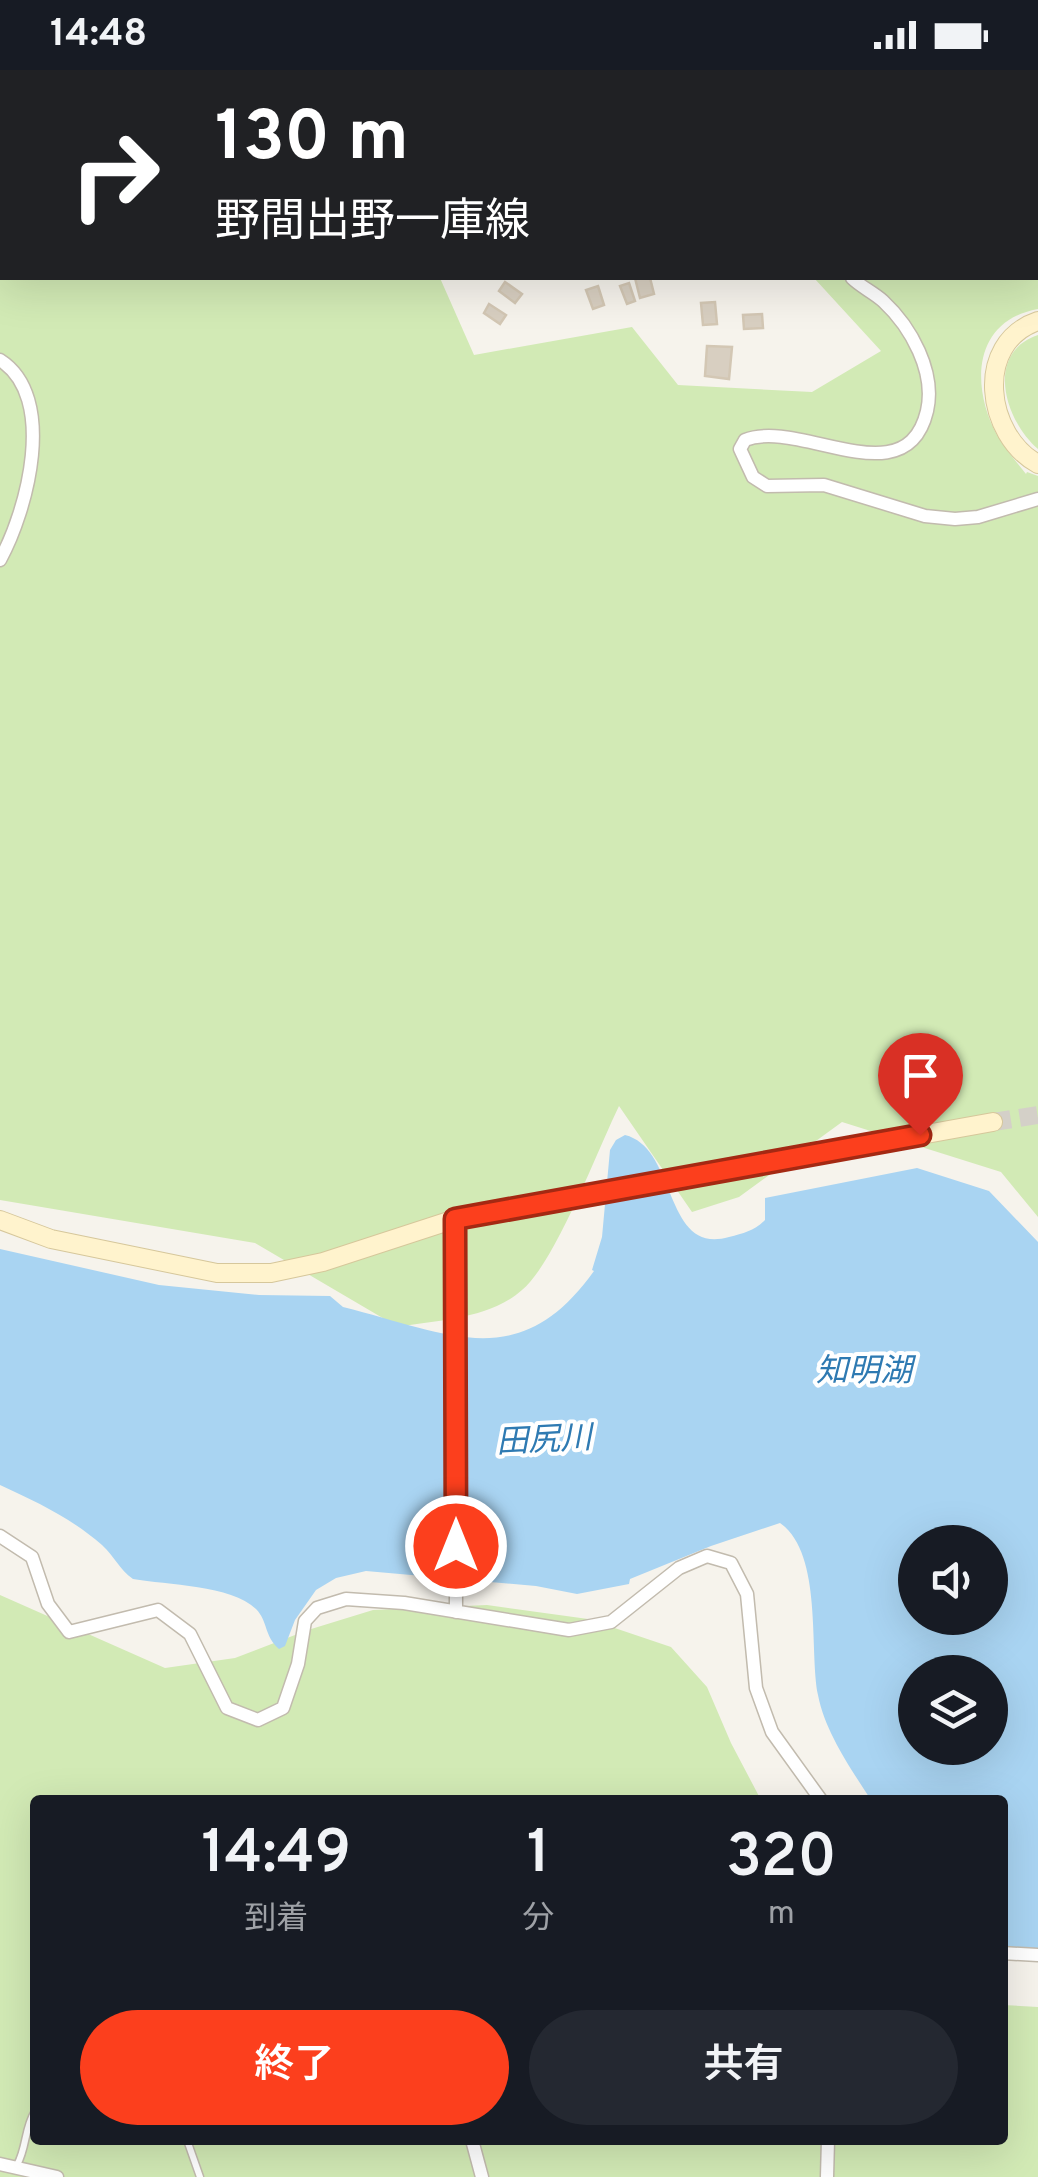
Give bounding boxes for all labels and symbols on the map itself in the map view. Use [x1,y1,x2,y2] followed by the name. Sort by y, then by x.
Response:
[878,1033,963,1136] pin
[816,1353,917,1393] water label: 知明湖
[495,1419,596,1464] water label: 田尻川
[404,1494,508,1598] position arrow

